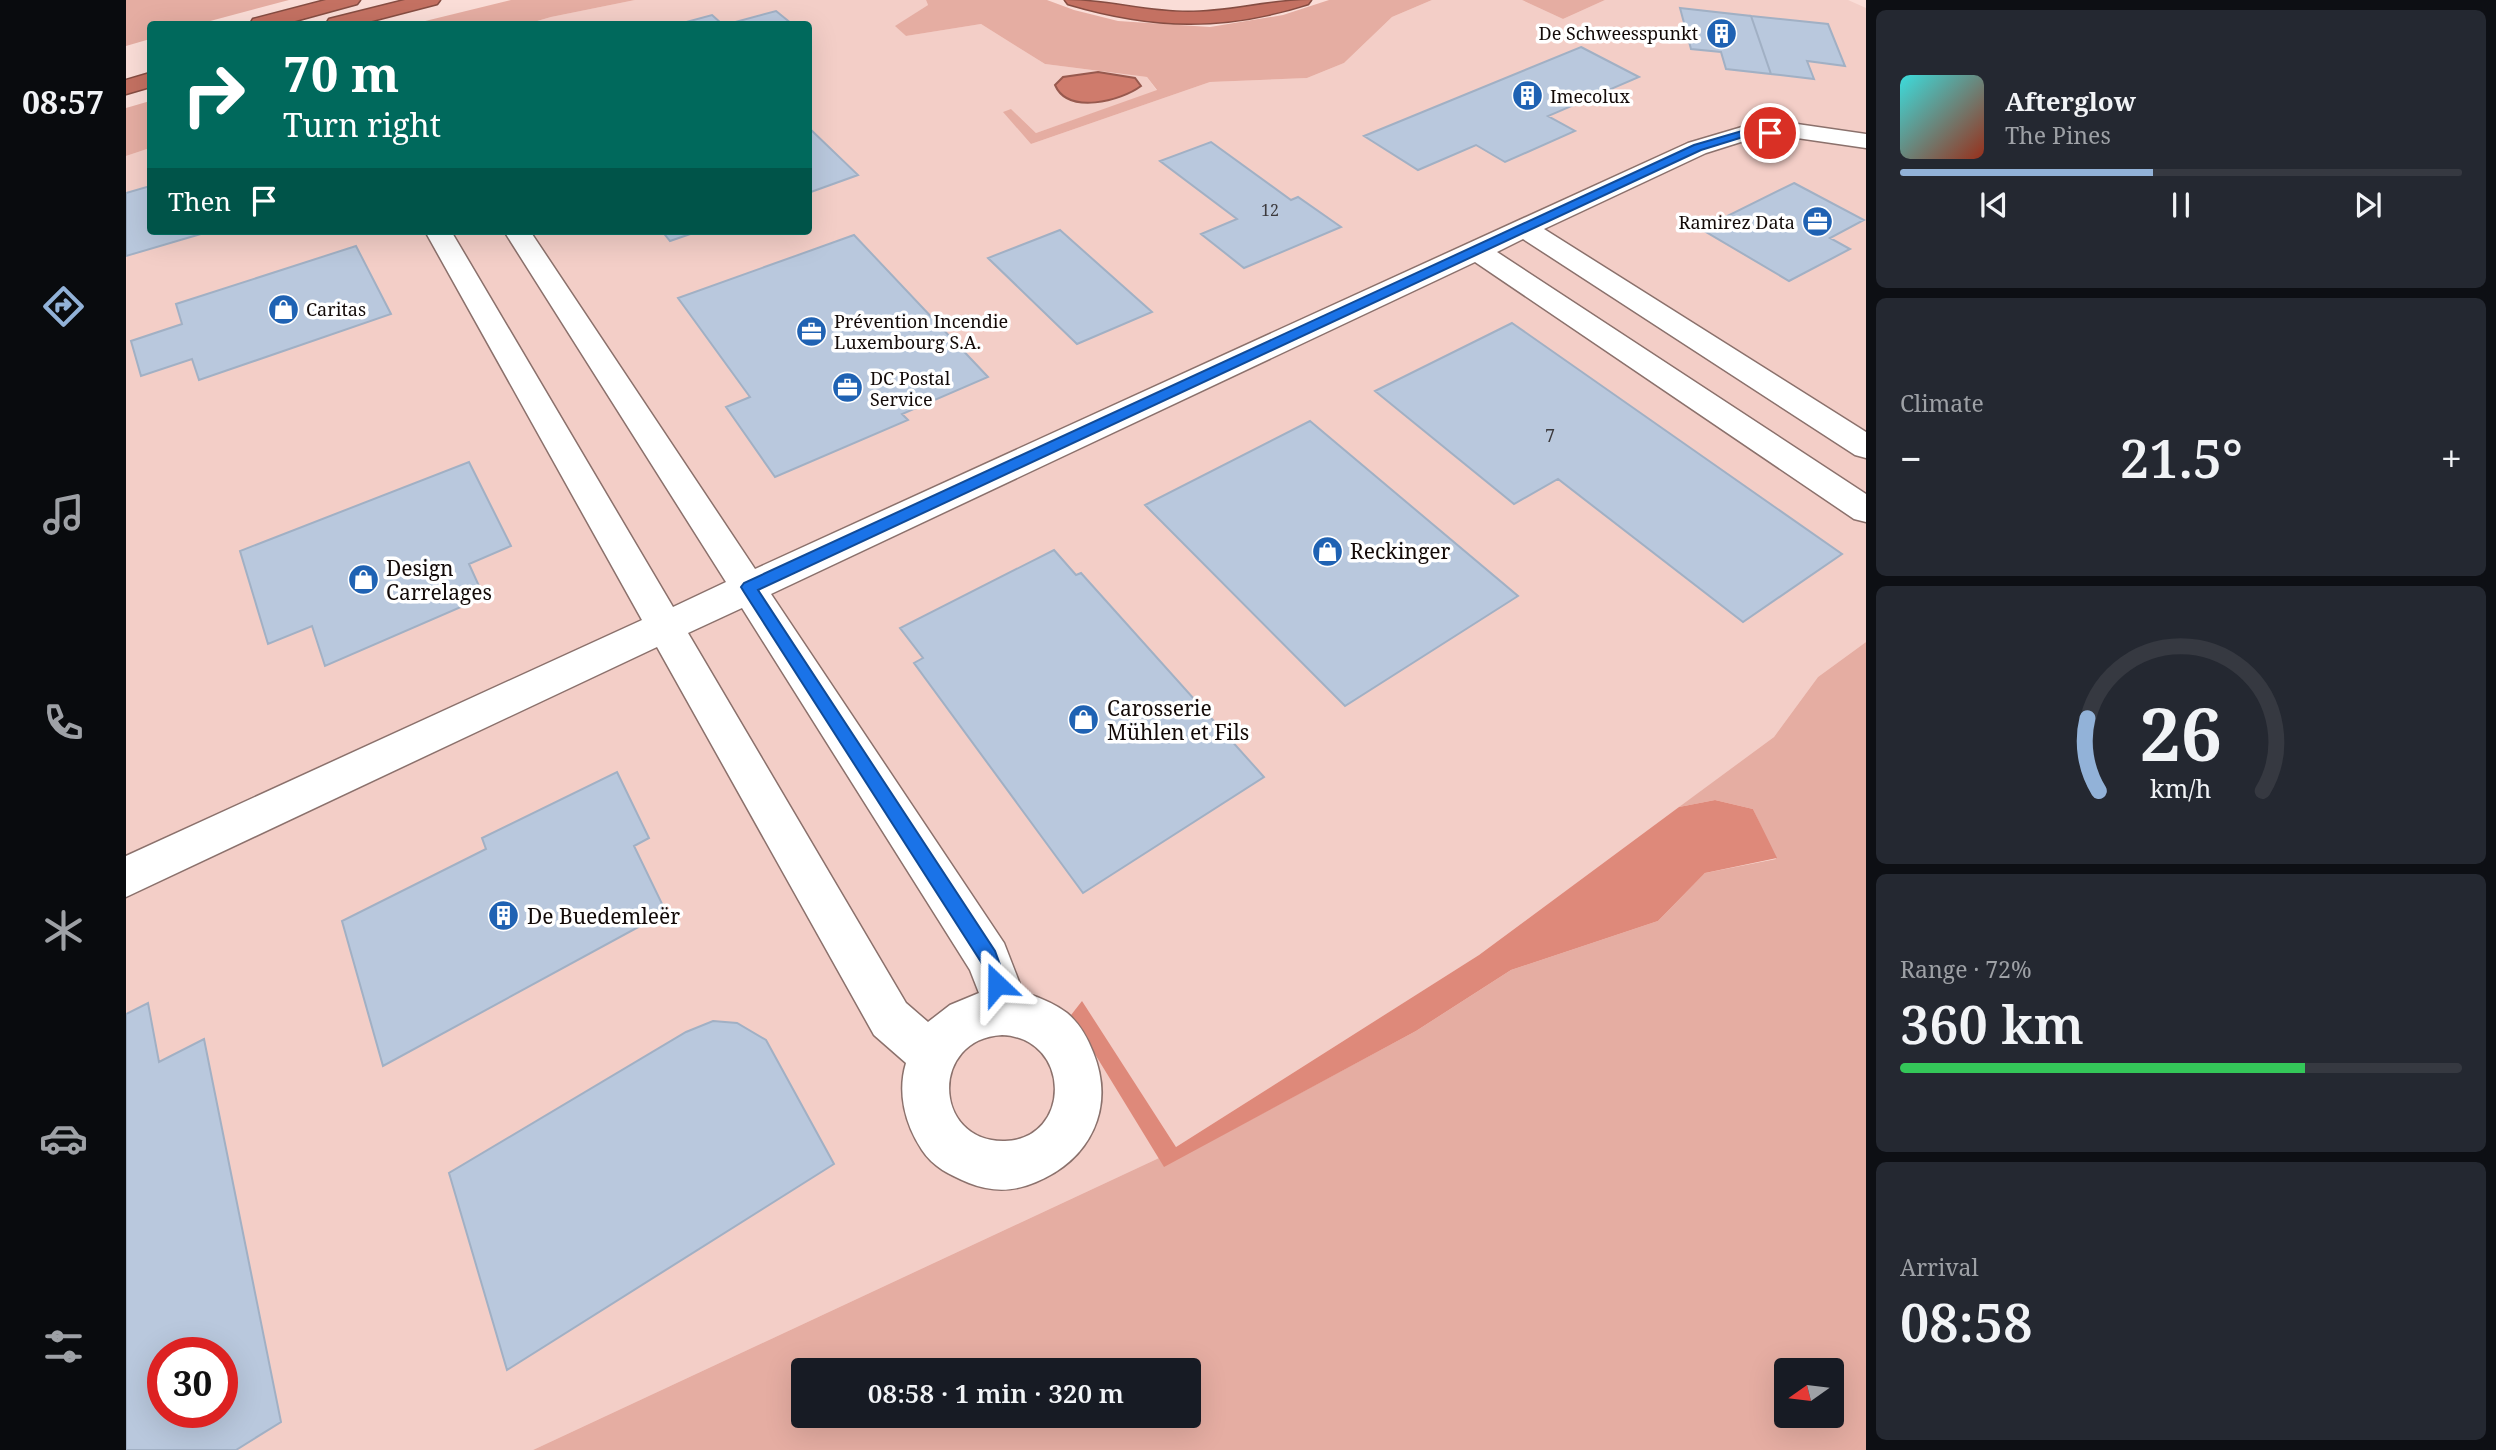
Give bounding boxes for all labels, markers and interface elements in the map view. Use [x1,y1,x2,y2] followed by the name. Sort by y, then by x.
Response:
[1704,16,1738,50] building icon: De Schweesspunkt
[1539,21,1698,45] place label: De Schweesspunkt
[283,40,399,106] text: 70 m
[168,49,259,140] icon: right
[1510,79,1544,113] building icon: Imecolux
[22,80,104,123] text: 08:57
[2005,83,2136,119] text: Afterglow
[1550,84,1630,108] place label: Imecolux
[283,103,441,146] text: Turn right
[1740,103,1800,163] pin
[1751,114,1789,152] icon: arrive
[2005,119,2111,151] text: The Pines
[245,182,283,220] icon: arrive
[168,183,231,219] text: Then
[1975,186,2013,224] icon: previous
[2162,186,2200,224] icon: pause
[2349,186,2387,224] icon: next
[1261,199,1279,221] house number: 12
[1801,205,1835,239] office icon: Ramirez Data
[1679,210,1795,234] place label: Ramirez Data
[39,282,88,331] icon: directions
[266,292,300,326] shop icon: Caritas
[306,297,366,321] place label: Caritas
[834,309,1008,354] place label: Prévention Incendie Luxembourg S.A.
[794,314,828,348] office icon: Prévention Incendie Luxembourg S.A.
[870,366,951,411] place label: DC Postal Service
[830,371,864,405] office icon: DC Postal Service
[1900,387,1984,419] text: Climate
[2120,422,2243,493] text: 21.5°
[1545,423,1555,447] house number: 7
[1900,432,1922,484] text: −
[2441,432,2462,484] text: +
[39,490,88,539] icon: music
[1310,534,1344,568] shop icon: Reckinger
[1350,537,1450,565] place label: Reckinger
[386,554,492,606] place label: Design Carrelages
[346,563,380,597] shop icon: Design Carrelages
[2140,683,2222,782] text: 26
[1107,694,1249,746] place label: Carosserie Mühlen et Fils
[39,698,88,747] icon: phone
[1067,703,1101,737] shop icon: Carosserie Mühlen et Fils
[2150,771,2212,805] text: km/h
[487,899,521,933] building icon: De Buedemleër
[527,902,680,930] place label: De Buedemleër
[39,906,88,955] icon: climate
[960,947,1034,1021] position arrow
[1900,953,2032,985] text: Range · 72%
[1900,988,2084,1059] text: 360 km
[39,1114,88,1163] icon: car
[1900,1251,1979,1283] text: Arrival
[1900,1286,2033,1357] text: 08:58
[39,1322,88,1371] icon: filters
[147,1337,238,1428] speed limit sign: 30
[1774,1358,1844,1428] north arrow
[1774,1358,1844,1428] map controls
[868,1375,1124,1411] text: 08:58 · 1 min · 320 m

